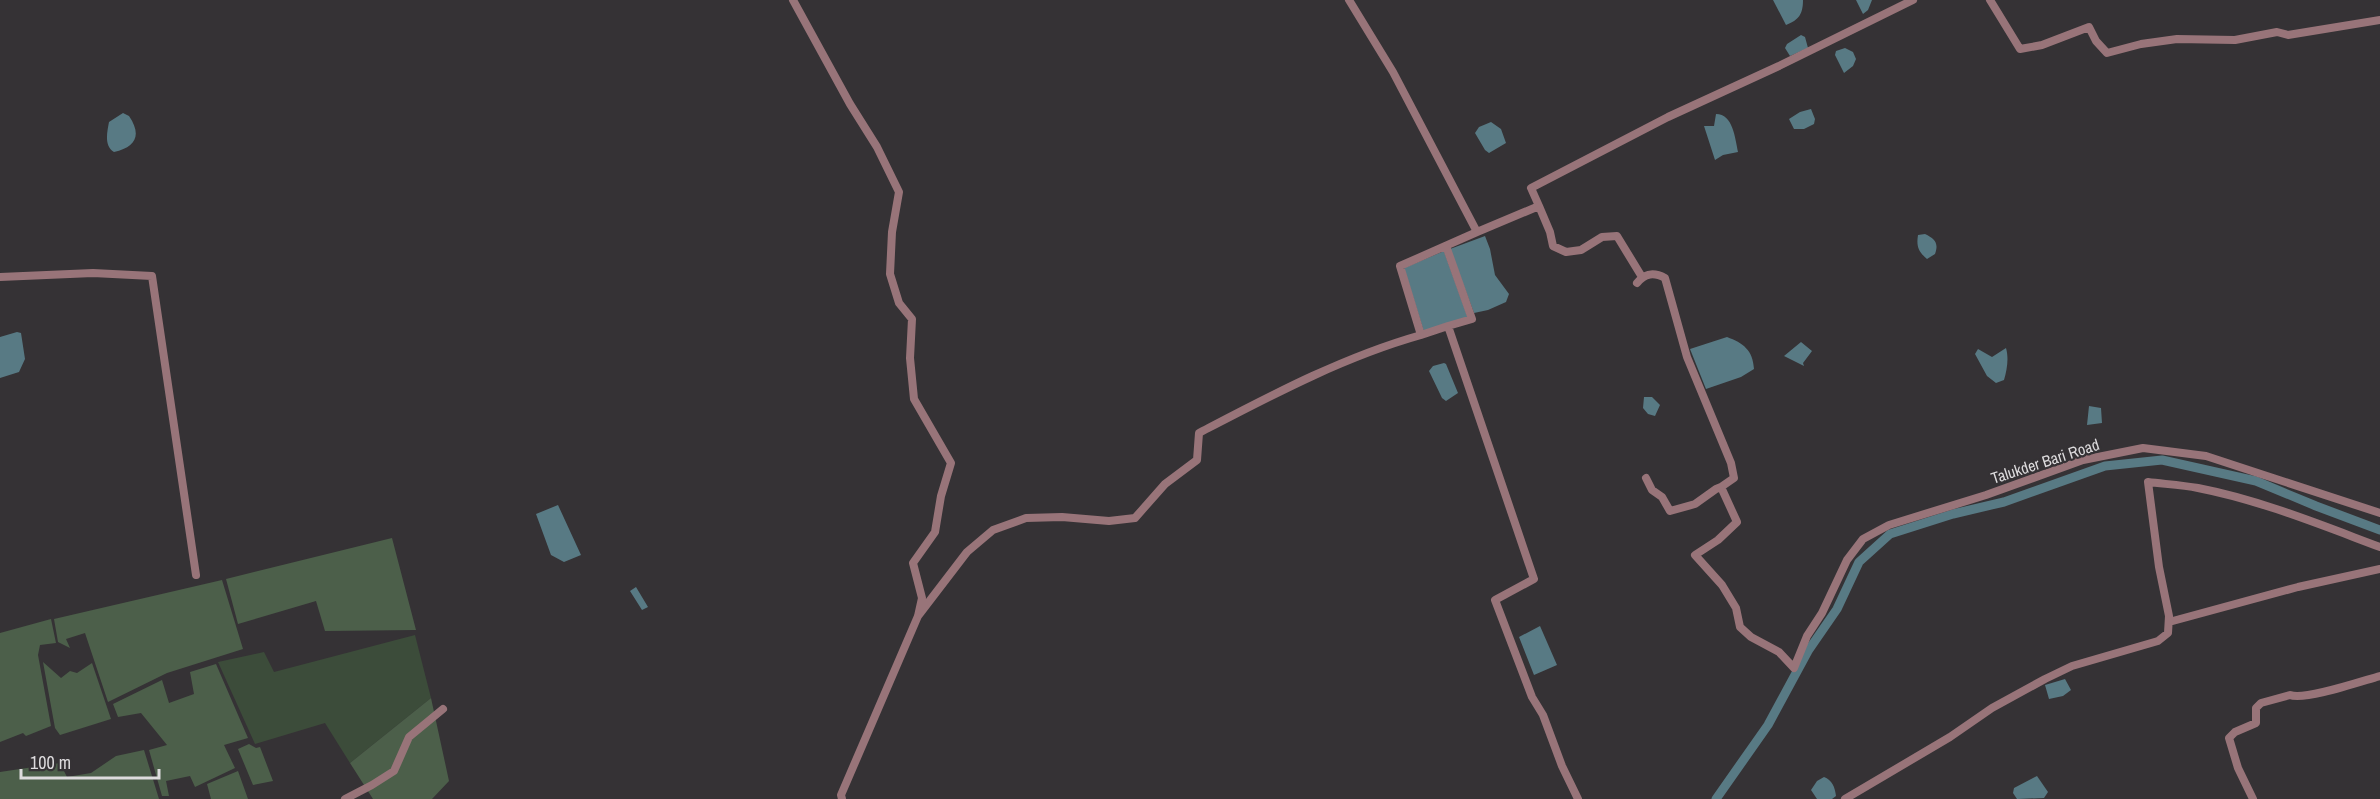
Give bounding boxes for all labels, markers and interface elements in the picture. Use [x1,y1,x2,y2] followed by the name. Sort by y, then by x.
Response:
[1988,433,2102,489] street label: Talukder Bari Road
[21,742,159,780] scale bar
[30,750,71,775] text: 100 m

